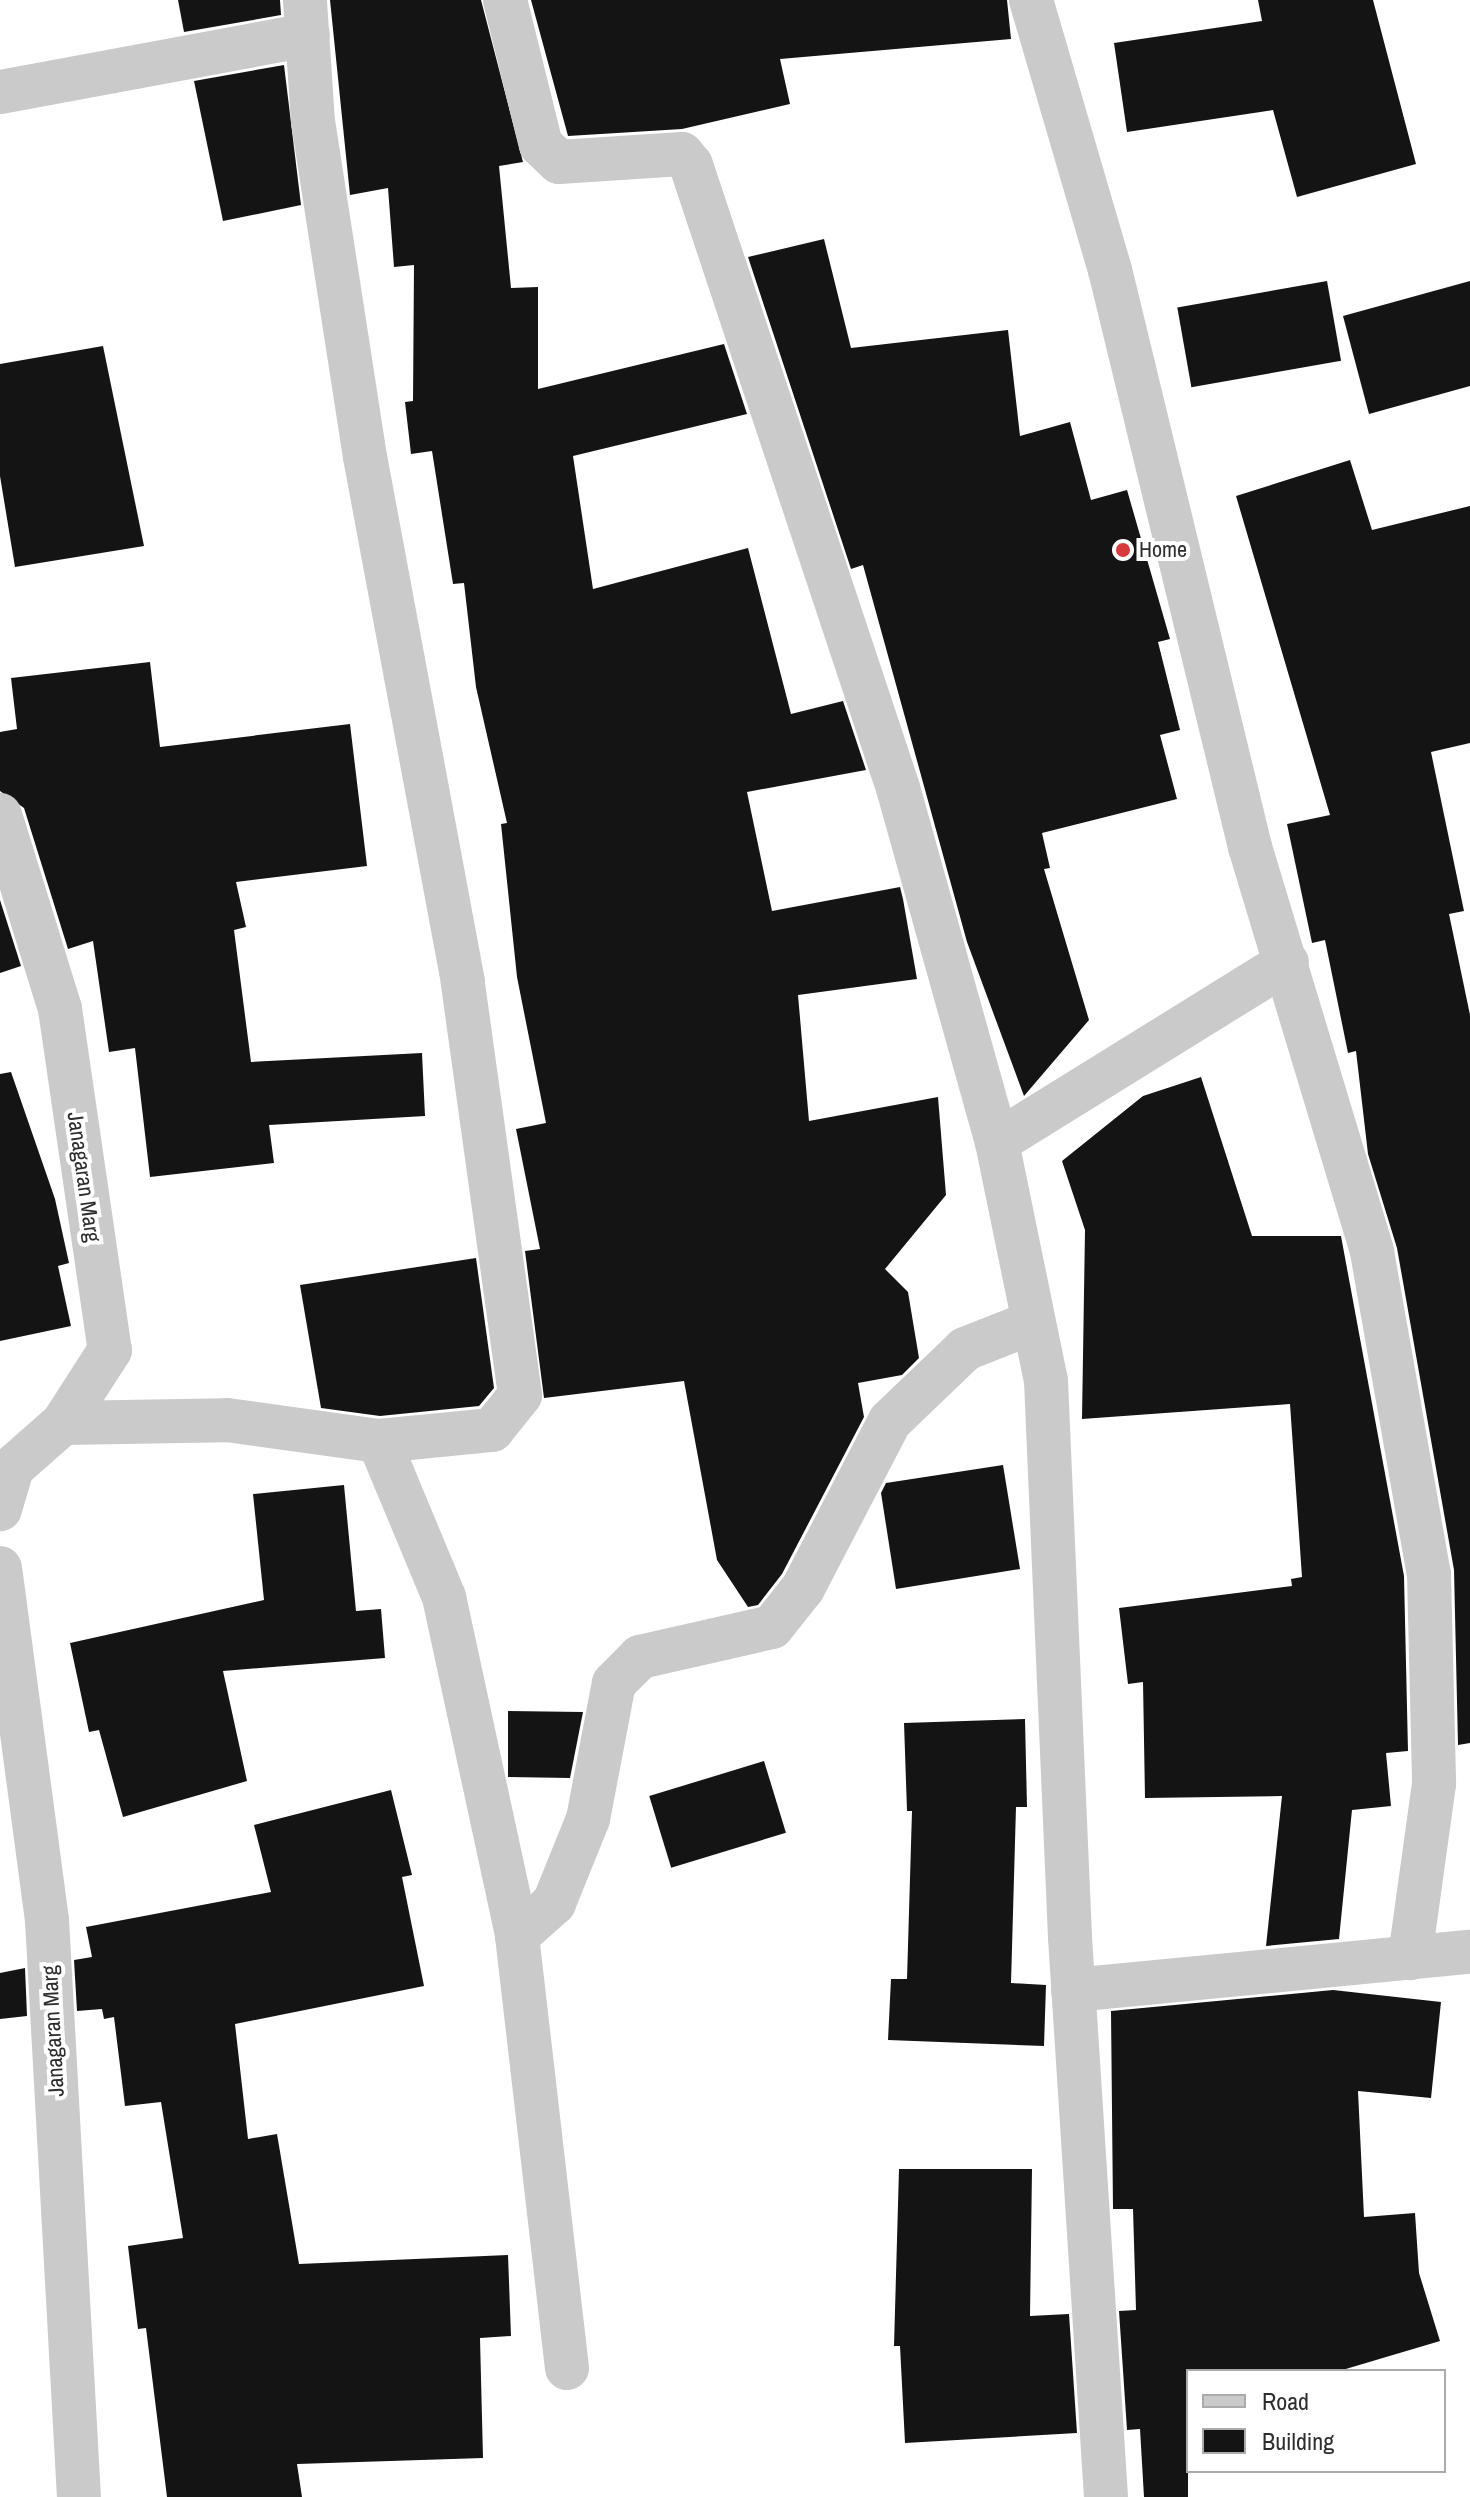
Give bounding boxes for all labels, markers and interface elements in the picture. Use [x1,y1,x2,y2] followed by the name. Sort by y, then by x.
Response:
[1139,537,1187,563] place label: Home
[1114,541,1132,559] marker: Home
[62,1110,106,1244] street label: Janagaran Marg
[36,1965,70,2097] street label: Janagaran Marg
[1186,2369,1446,2473] legend
[1262,2385,1309,2417] text: Road
[1262,2425,1334,2457] text: Building

